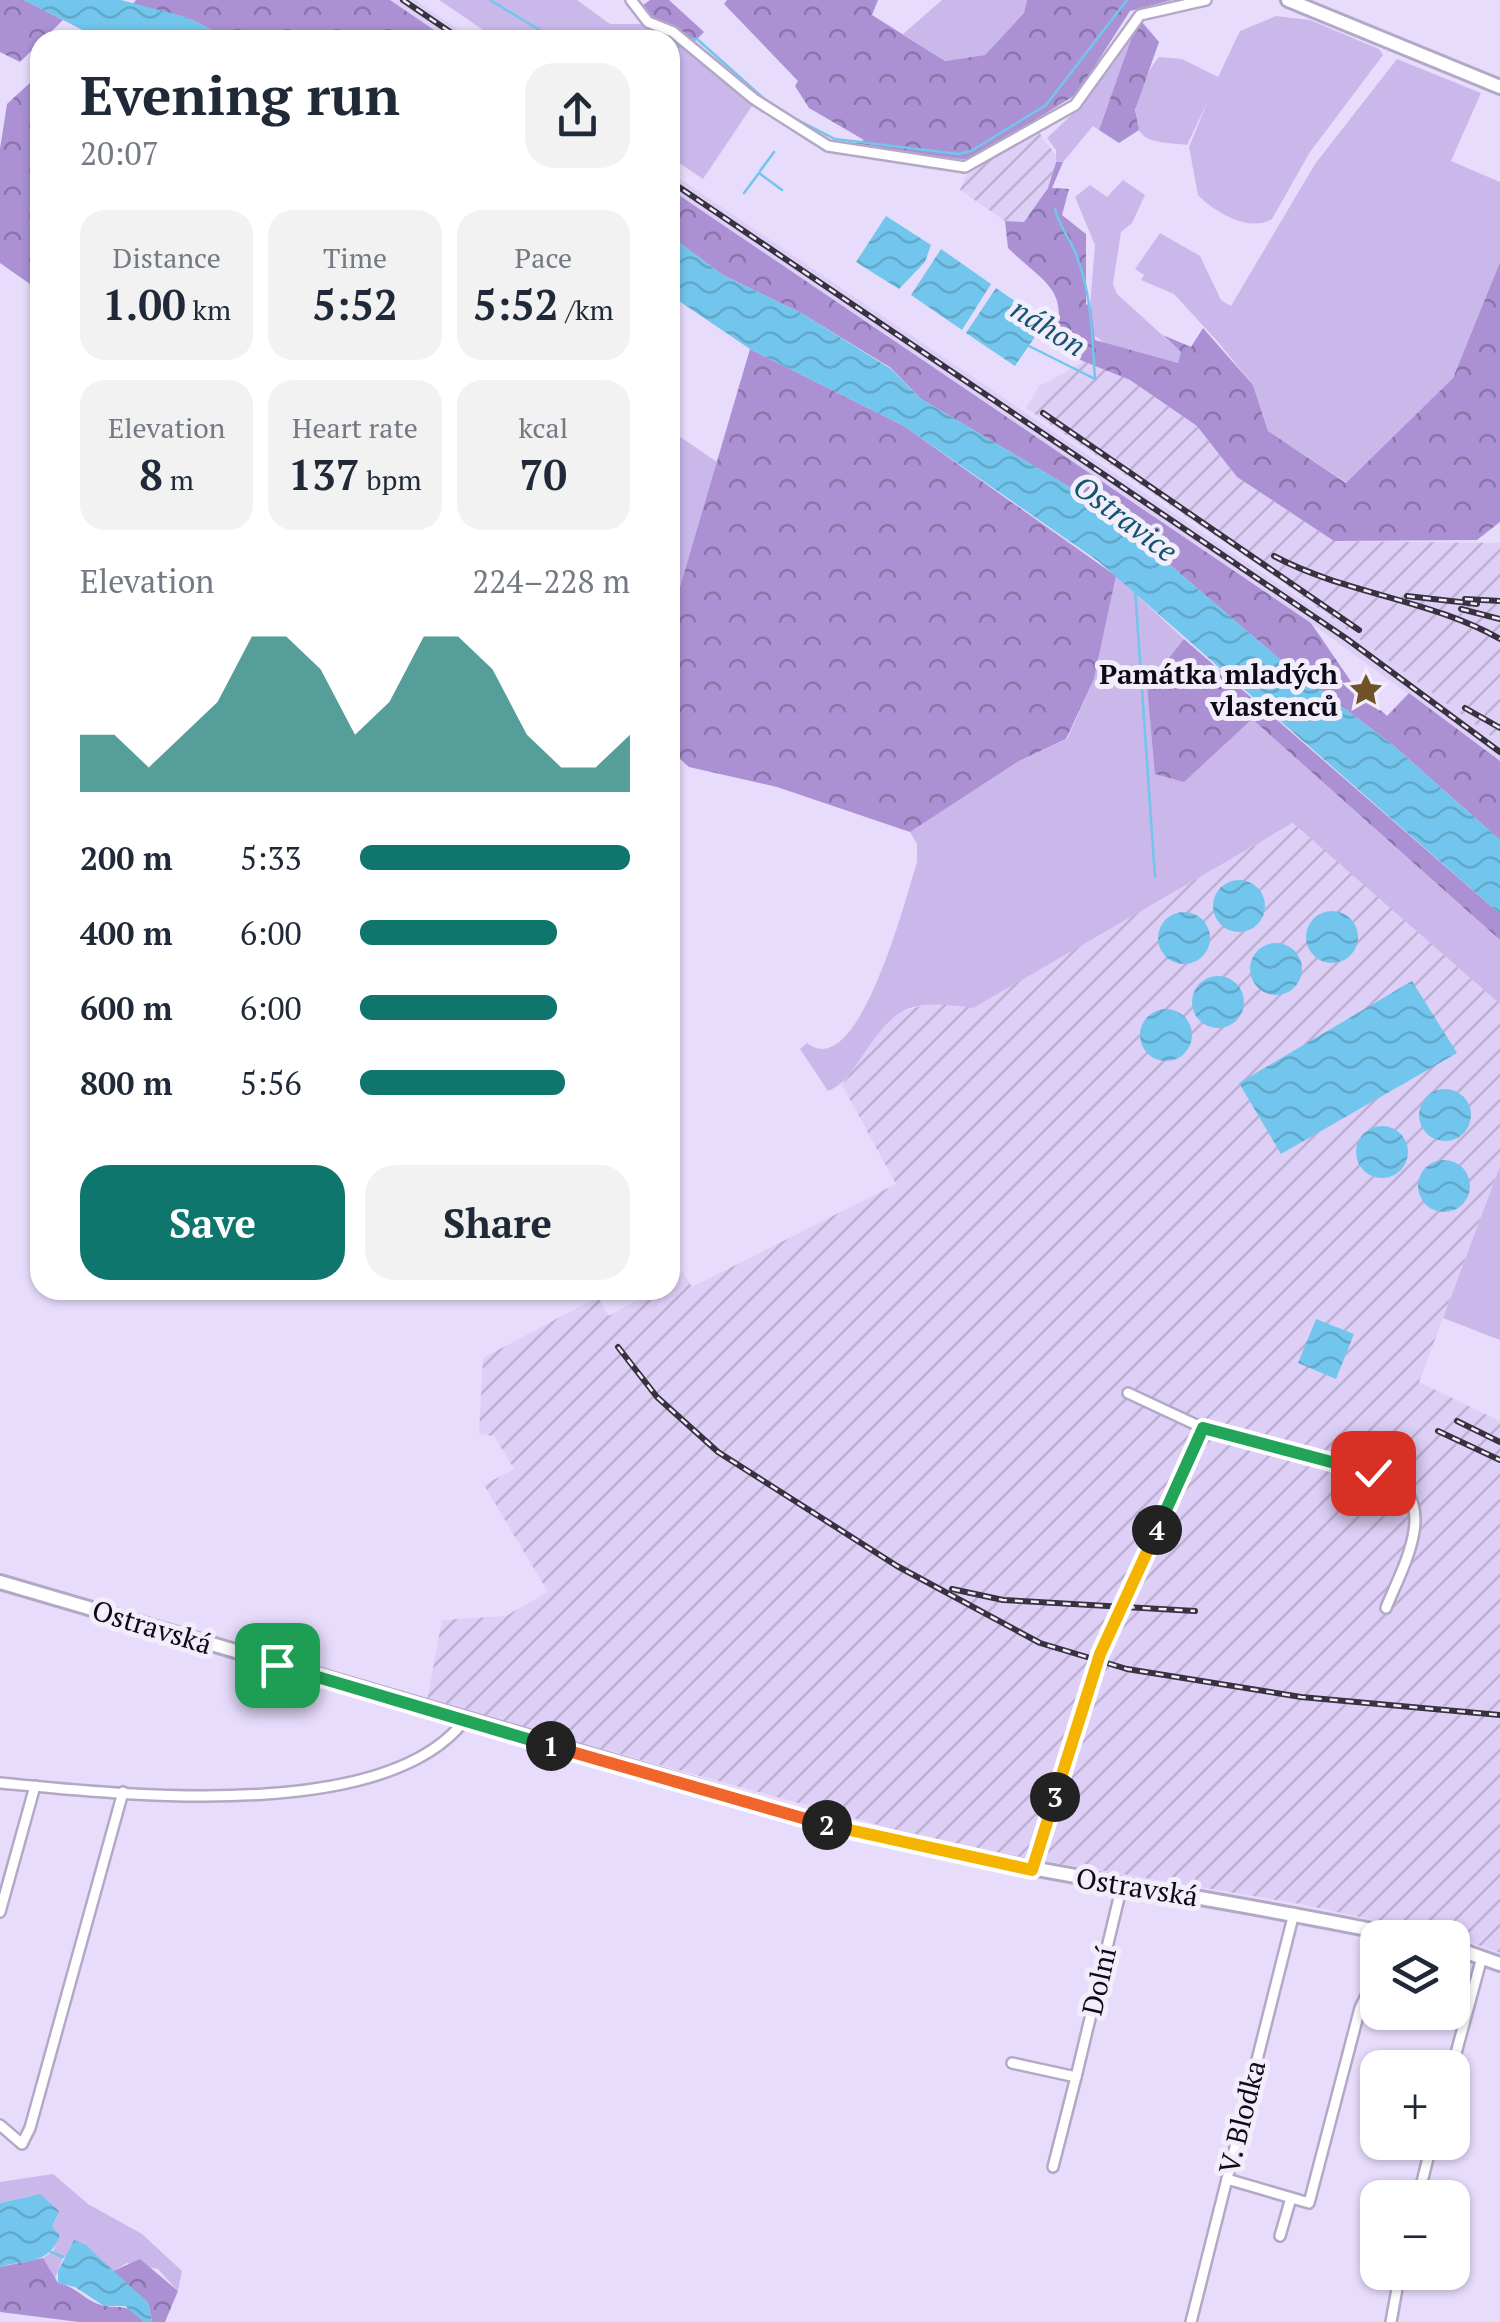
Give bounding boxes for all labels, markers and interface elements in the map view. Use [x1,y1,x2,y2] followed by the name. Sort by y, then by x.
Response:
[80,58,400,131] text: Evening run
[525,63,630,168] button: share
[80,132,159,174] text: 20:07
[113,239,221,276] text: Distance
[323,239,387,276] text: Time
[515,239,572,276] text: Pace
[102,276,186,332] text: 1.00
[312,276,398,332] text: 5:52
[473,276,559,332] text: 5:52
[1004,289,1093,366] water label: náhon
[186,291,231,328] text: km
[559,291,614,328] text: /km
[108,409,225,446] text: Elevation
[292,409,418,446] text: Heart rate
[518,409,568,446] text: kcal
[139,446,163,502] text: 8
[288,446,360,502] text: 137
[520,446,567,502] text: 70
[163,461,194,498] text: m
[360,461,422,498] text: bpm
[1065,466,1186,571] water label: Ostravice
[80,560,214,602] text: Elevation
[472,560,630,602] text: 224–228 m
[1099,655,1338,724] place label: Památka mladých vlastenců
[1347,671,1385,709] place icon: Památka mladých vlastenců
[80,837,172,879] text: 200 m
[240,837,302,879] text: 5:33
[80,912,172,954] text: 400 m
[240,912,302,954] text: 6:00
[80,987,172,1029] text: 600 m
[240,987,302,1029] text: 6:00
[80,1062,172,1104] text: 800 m
[240,1062,302,1104] text: 5:56
[80,1165,345,1280] button: Save
[365,1165,630,1280] button: Share
[1331,1431,1416,1516] pin
[1346,1446,1401,1501] icon: check
[1132,1505,1182,1555] pin: 4
[1149,1511,1165,1548] text: 4
[88,1591,216,1662] street label: Ostravská
[235,1623,320,1708] pin
[250,1638,305,1693] icon: arrive
[526,1721,576,1771] pin: 1
[543,1727,559,1764] text: 1
[1030,1772,1080,1822] pin: 3
[1047,1778,1063,1815] text: 3
[802,1800,852,1850] pin: 2
[819,1806,835,1843] text: 2
[1073,1859,1201,1914] street label: Ostravská
[1360,1920,1470,2290] map controls
[1360,1920,1470,2030] button: layers
[1073,1943,1124,2019] street label: Dolní
[1360,2050,1470,2160] button: +
[1210,2056,1273,2177] street label: V. Blodka
[1360,2180,1470,2290] button: −

